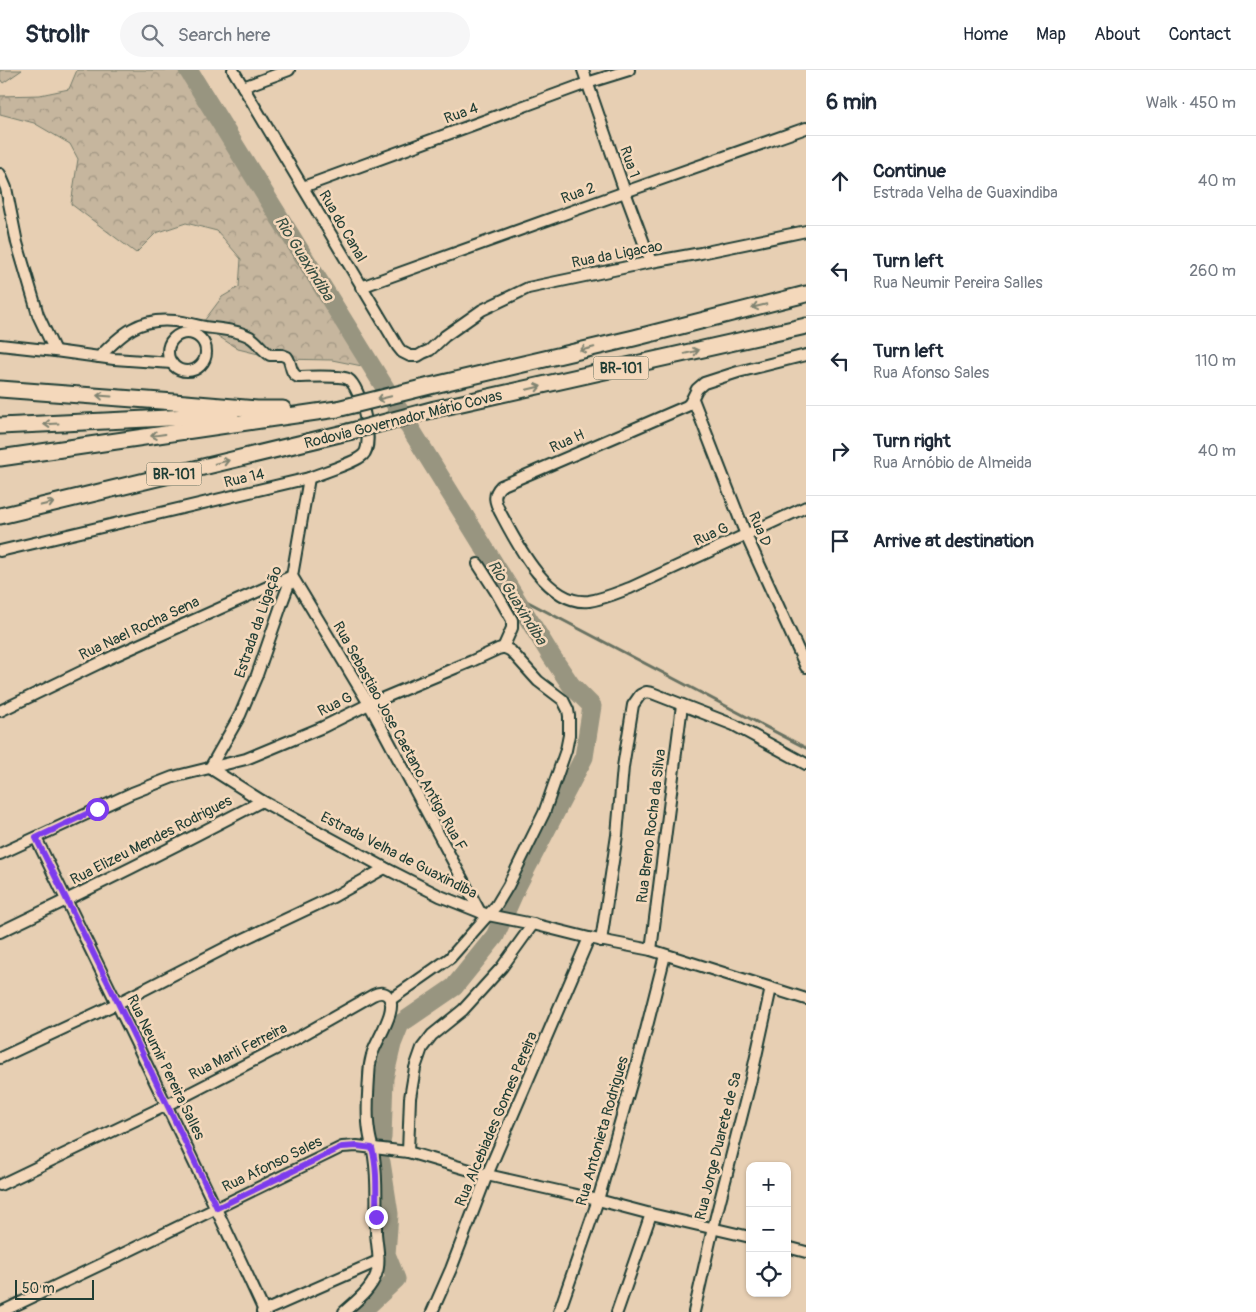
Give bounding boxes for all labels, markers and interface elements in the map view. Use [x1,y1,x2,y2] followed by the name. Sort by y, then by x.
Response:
[120,12,470,57] search box
[25,20,90,49] text: Strollr
[138,21,166,49] icon: search
[178,23,270,47] text: Search here
[963,23,1008,46] text: Home
[1036,23,1066,46] text: Map
[1094,23,1140,46] text: About
[1168,23,1231,46] text: Contact
[826,89,877,116] text: 6 min
[1146,93,1236,113] text: Walk · 450 m
[441,98,481,128] street label: Rua 4
[615,144,644,181] street label: Rua 1
[873,159,946,183] text: Continue
[826,167,854,195] icon: ahead
[1198,171,1236,191] text: 40 m
[559,179,598,208] street label: Rua 2
[873,183,1058,203] text: Estrada Velha de Guaxindiba
[314,187,371,265] street label: Rua do Canal
[270,213,339,306] water label: Rio Guaxindiba
[570,236,664,273] street label: Rua da Ligacao
[873,249,943,273] text: Turn left
[826,257,854,285] icon: left
[1189,261,1236,281] text: 260 m
[873,273,1043,293] text: Rua Neumir Pereira Salles
[751,302,767,311] one-way arrow
[873,339,943,363] text: Turn left
[579,345,595,354] one-way arrow
[684,346,700,356] one-way arrow
[826,347,854,375] icon: left
[1195,351,1236,371] text: 110 m
[594,356,648,380] road number: BR-101
[873,363,989,383] text: Rua Afonso Sales
[525,382,541,392] one-way arrow
[302,386,504,453] street label: Rodovia Governador Mário Covas
[96,392,112,401] one-way arrow
[376,393,392,403] one-way arrow
[43,419,59,428] one-way arrow
[547,425,587,457] street label: Rua H
[873,429,951,453] text: Turn right
[150,431,166,441] one-way arrow
[826,437,854,465] icon: right
[1198,441,1236,461] text: 40 m
[873,453,1032,473] text: Rua Arnóbio de Almeida
[214,457,230,466] one-way arrow
[146,462,202,486] road number: BR-101
[222,465,267,492] street label: Rua 14
[39,499,55,508] one-way arrow
[744,509,775,549] street label: Rua D
[691,518,732,551] street label: Rua G
[826,527,854,555] icon: arrive
[873,529,1034,553] text: Arrive at destination
[483,557,552,650] water label: Rio Guaxindiba
[230,564,287,681] street label: Estrada da Ligação
[76,592,202,665] street label: Rua Nael Rocha Sena
[328,618,471,854] street label: Rua Sebastiao Jose Caetano Antiga Rua F
[315,688,356,721] street label: Rua G
[633,748,670,904] street label: Rua Breno Rocha da Silva
[67,791,236,890] street label: Rua Elizeu Mendes Rodrigues
[86,798,109,821] route start
[317,808,480,903] street label: Estrada Velha de Guaxindiba
[122,992,209,1143] street label: Rua Neumir Pereira Salles
[186,1018,291,1084] street label: Rua Marli Ferreira
[451,1029,542,1209] street label: Rua Alcebiades Gomes Pereira
[572,1054,633,1208] street label: Rua Antonieta Rodrigues
[691,1070,746,1222] street label: Rua Jorge Duarete de Sa
[219,1132,326,1197] street label: Rua Afonso Sales
[746,1162,791,1297] map controls
[746,1162,791,1207] button: +
[365,1206,388,1229] route end
[746,1207,791,1252] button: −
[746,1252,791,1297] button: locate
[15,1277,94,1300] scale bar
[22,1280,55,1297] text: 50 m

